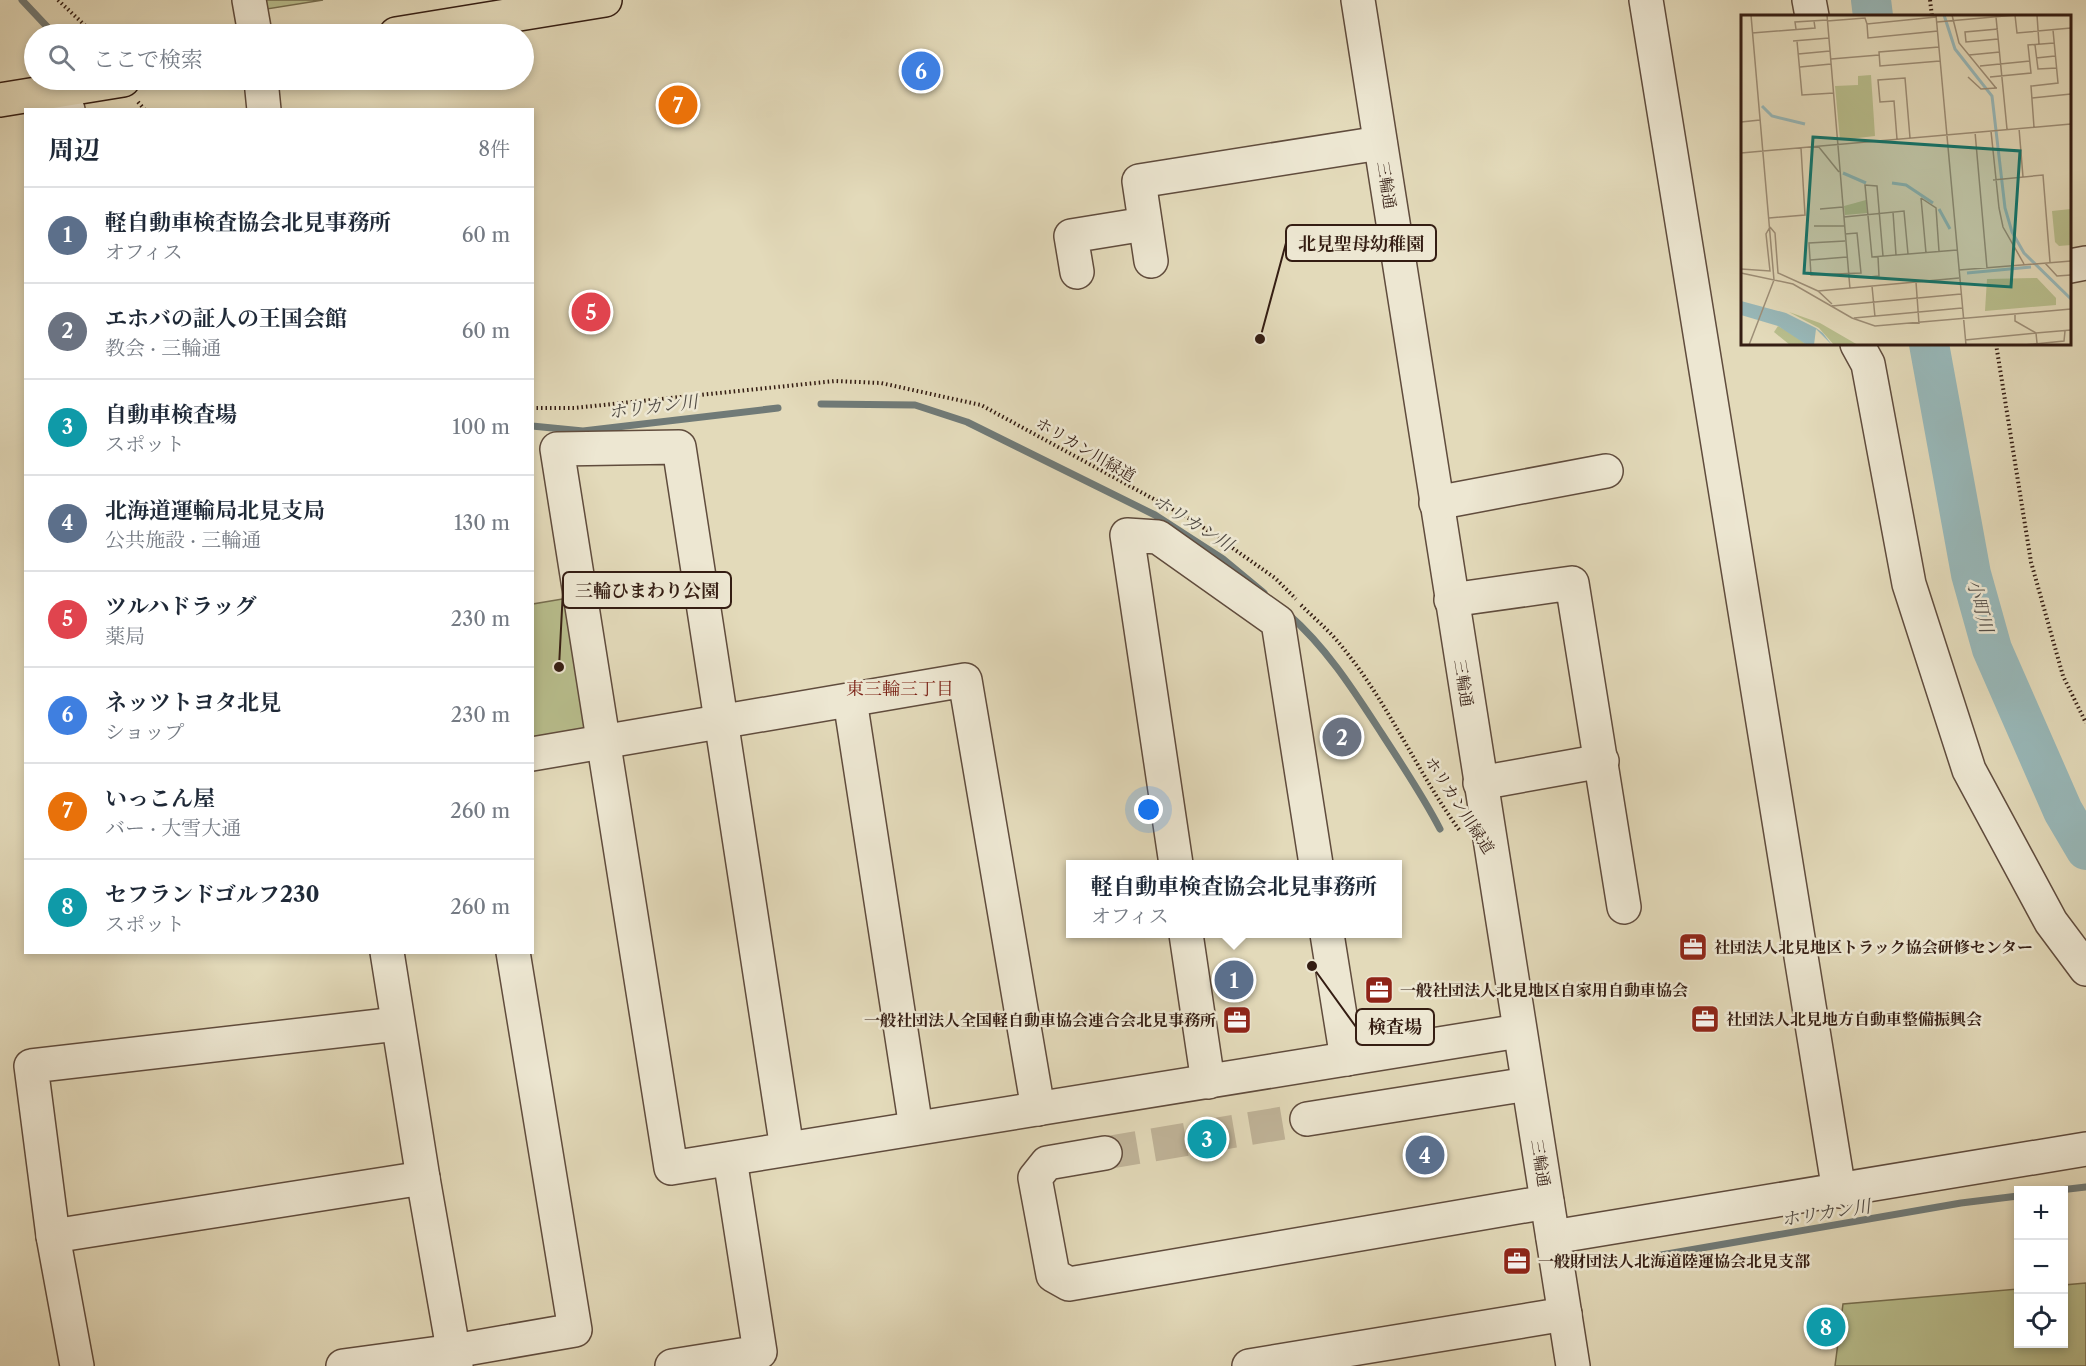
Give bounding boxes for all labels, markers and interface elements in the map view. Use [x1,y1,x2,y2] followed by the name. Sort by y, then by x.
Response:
[1741,15,2071,345] inset map
[24,24,534,90] search box
[45,41,78,74] icon: search
[93,46,203,73] text: ここで検索
[902,48,940,94] pin: 6
[658,82,698,128] pin: 7
[48,134,100,166] text: 周辺
[478,137,510,161] text: 8件
[1373,160,1401,210] street label: 三輪通
[105,209,391,236] text: 軽自動車検査協会北見事務所
[63,223,72,247] text: 1
[462,223,510,247] text: 60 m
[1286,225,1436,261] callout: 北見聖母幼稚園
[1298,233,1424,255] text: 北見聖母幼稚園
[105,240,183,264] text: オフィス
[572,290,610,334] pin: 5
[105,305,347,332] text: エホバの証人の王国会館
[62,319,73,343] text: 2
[462,319,510,343] text: 60 m
[105,336,221,360] text: 教会 · 三輪通
[607,390,701,423] water label: ホリカン川
[105,401,237,428] text: 自動車検査場
[1033,412,1139,486] street label: ホリカン川緑道
[62,415,73,439] text: 3
[452,415,510,439] text: 100 m
[105,432,185,456] text: スポット
[1149,490,1239,557] water label: ホリカン川
[105,497,325,524] text: 北海道運輸局北見支局
[62,511,73,535] text: 4
[454,511,510,535] text: 130 m
[105,528,261,552] text: 公共施設 · 三輪通
[563,572,731,608] callout: 三輪ひまわり公園
[1962,577,1998,637] water label: 小町川
[575,580,719,602] text: 三輪ひまわり公園
[105,593,257,620] text: ツルハドラッグ
[62,607,73,631] text: 5
[451,607,510,631] text: 230 m
[105,624,145,648] text: 薬局
[1450,658,1478,708] street label: 三輪通
[846,678,954,700] district label: 東三輪三丁目
[105,689,281,716] text: ネッツトヨタ北見
[62,703,73,727] text: 6
[451,703,510,727] text: 230 m
[1322,714,1362,760] pin: 2
[105,720,185,744] text: ショップ
[1421,753,1499,857] street label: ホリカン川緑道
[105,785,215,812] text: いっこん屋
[1134,795,1163,824] your location
[62,799,73,823] text: 7
[450,799,510,823] text: 260 m
[105,816,241,840] text: バー · 大雪大通
[1066,860,1402,938] popup
[1091,873,1377,900] text: 軽自動車検査協会北見事務所
[105,881,320,908] text: セフランドゴルフ230
[61,895,74,919] text: 8
[450,895,510,919] text: 260 m
[1091,904,1169,928] text: オフィス
[105,912,185,936] text: スポット
[1677,931,1709,963] office icon: 社団法人北見地区トラック協会研修センター
[1714,937,2033,957] place label: 社団法人北見地区トラック協会研修センター
[1214,958,1254,1002] pin: 1
[1363,974,1395,1006] office icon: 一般社団法人北見地区自家用自動車協会
[1400,980,1688,1000] place label: 一般社団法人北見地区自家用自動車協会
[1689,1003,1721,1035] office icon: 社団法人北見地方自動車整備振興会
[1221,1004,1253,1036] office icon: 一般社団法人全国軽自動車協会連合会北見事務所
[1356,1009,1434,1045] callout: 検査場
[1726,1009,1982,1029] place label: 社団法人北見地方自動車整備振興会
[864,1010,1216,1030] place label: 一般社団法人全国軽自動車協会連合会北見事務所
[1368,1016,1422,1038] text: 検査場
[1188,1116,1226,1162] pin: 3
[1406,1132,1444,1178] pin: 4
[1527,1138,1555,1188] street label: 三輪通
[2014,1186,2068,1348] map controls
[2014,1186,2068,1240] button: +
[1780,1195,1874,1231] water label: ホリカン川
[2014,1240,2068,1294] button: −
[1501,1245,1533,1277] office icon: 一般財団法人北海道陸運協会北見支部
[1538,1251,1811,1271] place label: 一般財団法人北海道陸運協会北見支部
[2014,1294,2068,1348] button: locate
[1806,1304,1846,1350] pin: 8

